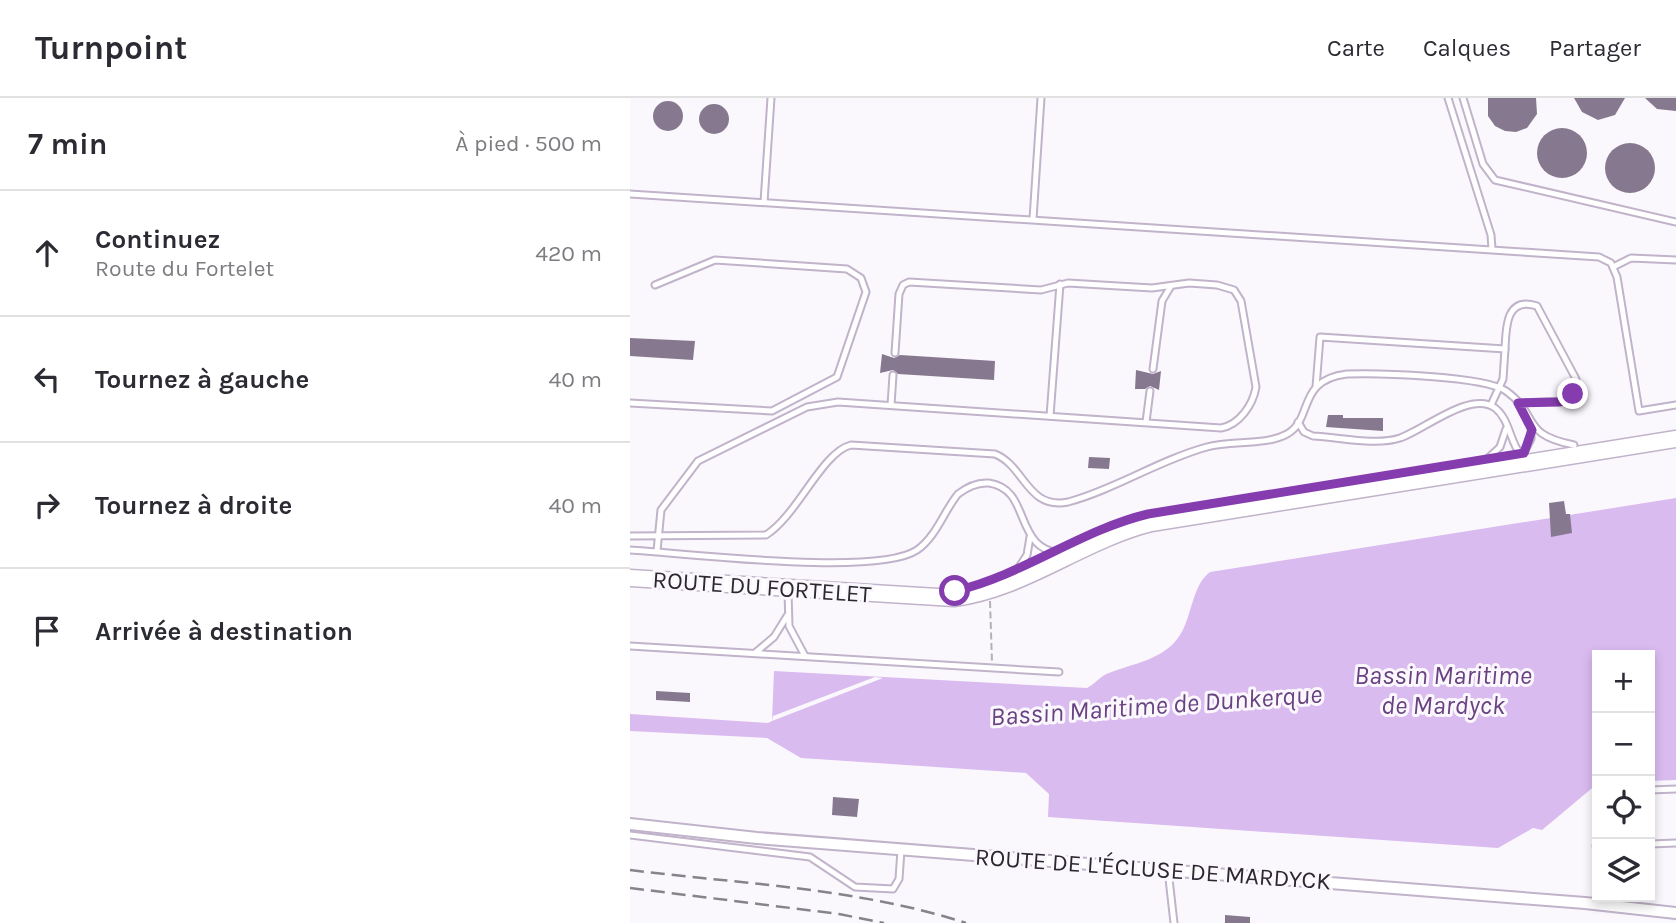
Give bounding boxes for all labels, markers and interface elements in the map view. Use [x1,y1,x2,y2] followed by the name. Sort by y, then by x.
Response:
[35,29,187,67] text: Turnpoint
[1327,34,1385,62] text: Carte
[1423,34,1511,62] text: Calques
[1549,34,1641,62] text: Partager
[28,126,108,162] text: 7 min
[455,130,602,157] text: À pied · 500 m
[95,224,220,255] text: Continuez
[28,234,66,272] icon: ahead
[535,240,602,267] text: 420 m
[95,255,274,282] text: Route du Fortelet
[28,360,66,398] icon: left
[95,364,309,395] text: Tournez à gauche
[549,366,602,393] text: 40 m
[1557,378,1588,409] route end
[28,486,66,524] icon: right
[95,490,292,521] text: Tournez à droite
[549,492,602,519] text: 40 m
[652,565,872,609] street label: ROUTE DU FORTELET
[939,575,970,606] route start
[28,612,66,650] icon: arrive
[95,616,353,647] text: Arrivée à destination
[1592,650,1655,902] map controls
[1592,650,1655,713] button: +
[1354,660,1532,721] water label: Bassin Maritime de Mardyck
[989,678,1323,733] water label: Bassin Maritime de Dunkerque
[1592,713,1655,776] button: −
[1592,776,1655,839] button: locate
[1592,839,1655,902] button: layers
[974,842,1332,895] street label: ROUTE DE L'ÉCLUSE DE MARDYCK

